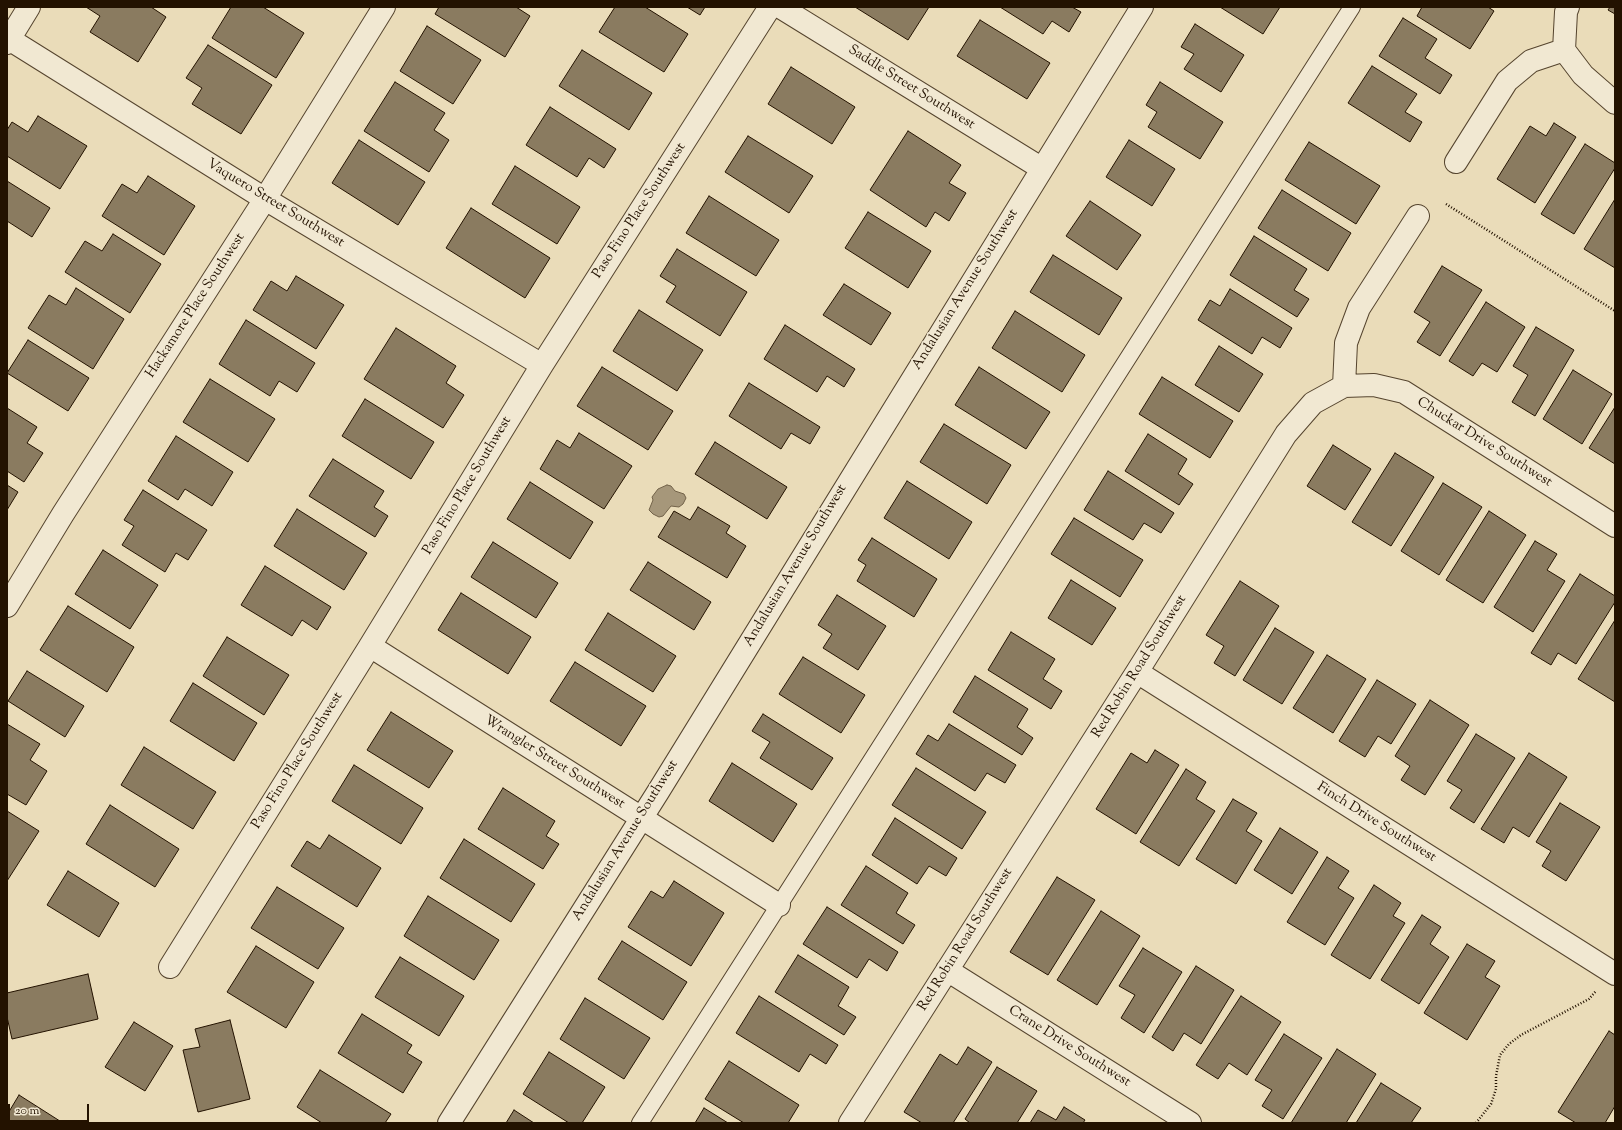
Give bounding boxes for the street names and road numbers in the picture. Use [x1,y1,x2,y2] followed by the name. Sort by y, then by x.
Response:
[844,42,978,134] street label: Saddle Street Southwest
[590,140,690,282] street label: Paso Fino Place Southwest
[203,156,347,252] street label: Vaquero Street Southwest
[909,206,1023,374] street label: Andalusian Avenue Southwest
[143,230,249,382] street label: Hackamore Place Southwest
[1413,394,1555,492] street label: Chuckar Drive Southwest
[420,414,516,558] street label: Paso Fino Place Southwest
[741,482,851,650] street label: Andalusian Avenue Southwest
[1089,592,1191,742] street label: Red Robin Road Southwest
[249,689,347,833] street label: Paso Fino Place Southwest
[480,713,628,813] street label: Wrangler Street Southwest
[569,757,683,925] street label: Andalusian Avenue Southwest
[1313,779,1439,867] street label: Finch Drive Southwest
[915,865,1017,1015] street label: Red Robin Road Southwest
[1005,1003,1133,1091] street label: Crane Drive Southwest

